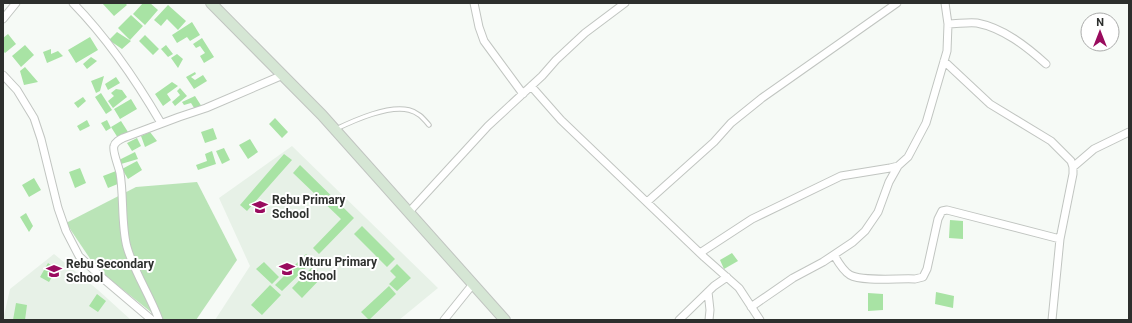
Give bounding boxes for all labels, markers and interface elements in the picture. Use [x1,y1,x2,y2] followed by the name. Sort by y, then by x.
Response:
[1080,12,1120,52] north arrow
[1096,16,1104,29] text: N
[272,193,346,221] place label: Rebu Primary School
[251,198,269,216] school or university icon: Rebu Primary School
[299,255,378,283] place label: Mturu Primary School
[66,257,155,285] place label: Rebu Secondary School
[278,260,296,278] school or university icon: Mturu Primary School
[45,262,63,280] school or university icon: Rebu Secondary School

